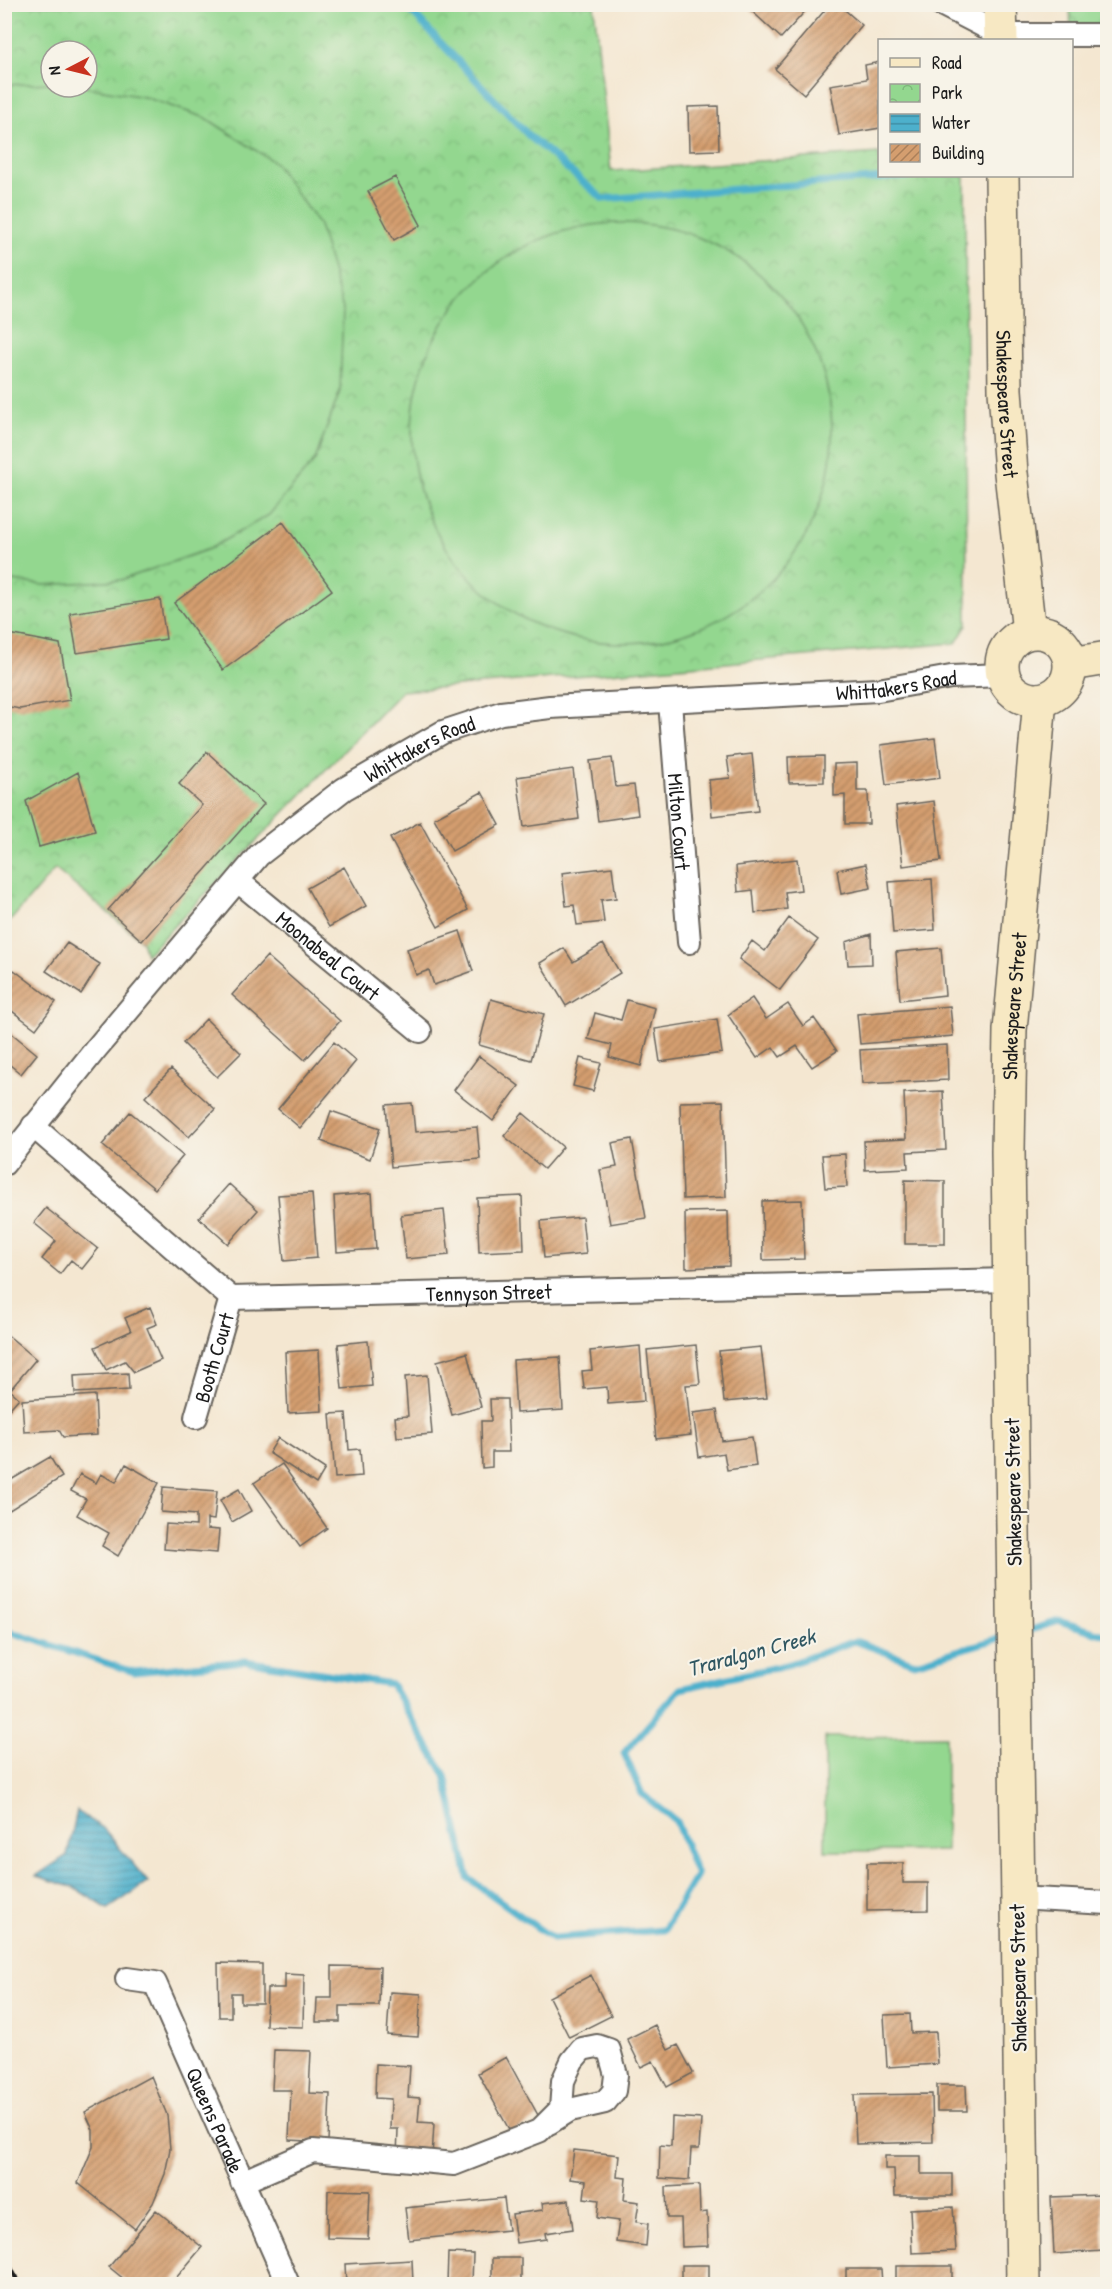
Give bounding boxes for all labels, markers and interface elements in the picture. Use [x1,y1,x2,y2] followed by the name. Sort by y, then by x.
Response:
[39,39,99,99] north arrow
[878,39,1073,177] legend
[932,50,962,75] text: Road
[43,65,66,76] text: N
[932,80,963,105] text: Park
[932,110,970,135] text: Water
[932,140,984,165] text: Building
[990,330,1026,480] street label: Shakespeare Street
[835,662,957,707] street label: Whittakers Road
[358,708,478,789] street label: Whittakers Road
[661,772,698,872] street label: Milton Court
[270,904,387,1007] street label: Moonabeal Court
[995,931,1033,1080] street label: Shakespeare Street
[425,1276,553,1308] street label: Tennyson Street
[187,1308,241,1406] street label: Booth Court
[997,1417,1029,1566] street label: Shakespeare Street
[684,1620,820,1683] water label: Traralgon Creek
[1002,1903,1034,2052] street label: Shakespeare Street
[179,2063,252,2177] street label: Queens Parade

